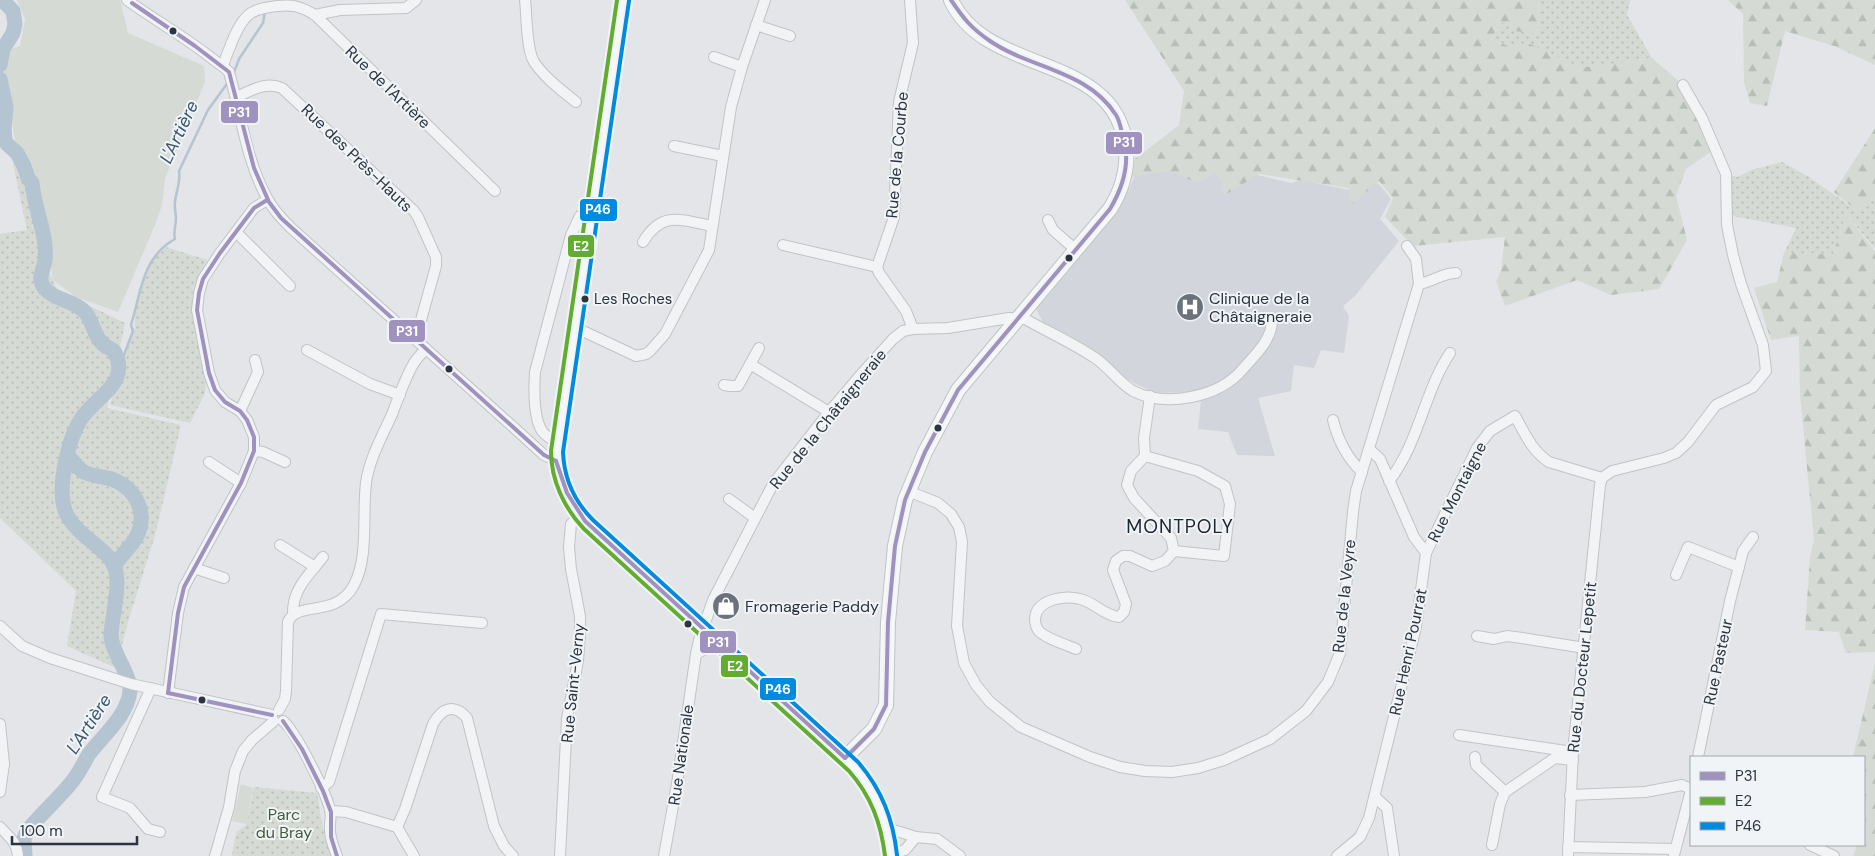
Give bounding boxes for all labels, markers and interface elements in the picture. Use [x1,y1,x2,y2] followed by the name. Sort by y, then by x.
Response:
[168,26,178,36] unlabelled marker
[341,41,435,133] street label: Rue de l'Artière
[881,91,913,219] street label: Rue de la Courbe
[154,97,204,167] water label: L'Artière
[297,99,417,217] street label: Rue des Près-Hauts
[220,100,259,124] line badge: P31
[228,103,250,121] text: P31
[1105,131,1143,155] line badge: P31
[1113,133,1135,151] text: P31
[579,198,618,222] line badge: P46
[585,200,611,218] text: P46
[567,234,595,258] line badge: E2
[573,237,589,255] text: E2
[1064,253,1074,263] unlabelled marker
[1209,288,1312,327] place label: Clinique de la Châtaigneraie
[594,289,672,309] place label: Les Roches
[1175,292,1205,322] hospital icon: Clinique de la Châtaigneraie
[580,294,590,304] marker: Les Roches
[388,319,426,343] line badge: P31
[396,322,418,340] text: P31
[765,345,891,493] street label: Rue de la Châtaigneraie
[444,364,454,374] unlabelled marker
[933,423,943,433] unlabelled marker
[1423,438,1491,546] street label: Rue Montaigne
[1126,514,1234,539] district label: MONTPOLY
[1328,538,1360,654] street label: Rue de la Veyre
[1563,580,1601,754] street label: Rue du Docteur Lepetit
[1384,587,1432,717] street label: Rue Henri Pourrat
[711,591,741,621] shop icon: Fromagerie Paddy
[745,596,879,617] place label: Fromagerie Paddy
[1699,617,1737,707] street label: Rue Pasteur
[683,619,693,629] unlabelled marker
[556,622,590,744] street label: Rue Saint-Verny
[699,630,737,654] line badge: P31
[707,633,729,651] text: P31
[720,654,749,678] line badge: E2
[727,657,743,675] text: E2
[759,677,797,701] line badge: P46
[765,680,791,698] text: P46
[61,689,117,759] water label: L'Artière
[197,695,207,705] unlabelled marker
[664,703,698,807] street label: Rue Nationale
[1690,756,1865,846] legend
[1735,766,1757,786] text: P31
[1735,791,1752,811] text: E2
[256,804,312,843] park label: Parc du Bray
[12,814,138,846] scale bar
[1735,816,1761,836] text: P46
[20,821,63,841] text: 100 m

